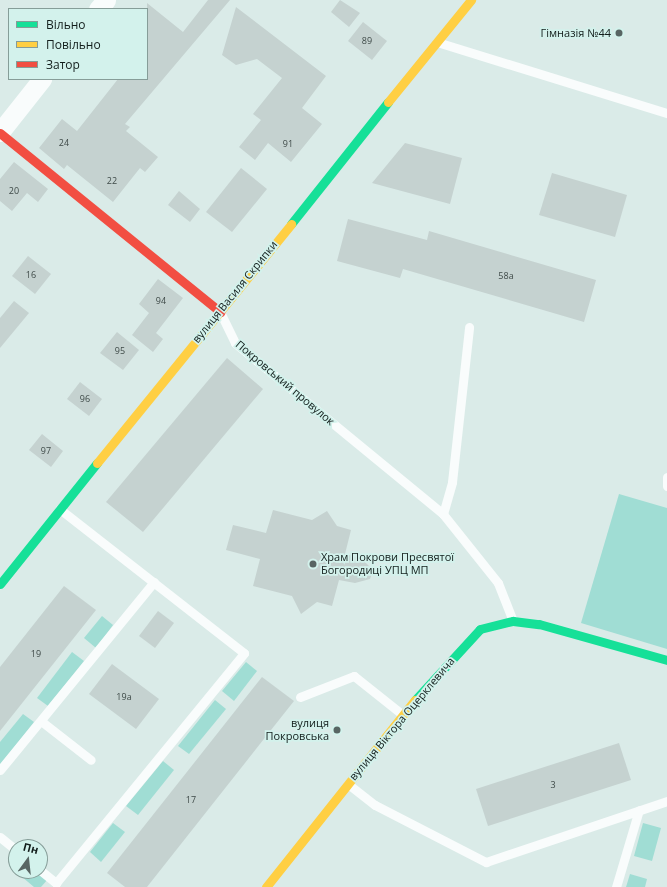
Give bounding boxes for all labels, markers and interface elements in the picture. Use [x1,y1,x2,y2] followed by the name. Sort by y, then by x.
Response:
[8,8,148,80] legend
[46,16,86,33] text: Вільно
[541,26,611,40] place label: Гімназія №44
[614,28,624,38] marker: Гімназія №44
[46,36,101,53] text: Повільно
[362,36,372,46] house number: 89
[46,56,80,73] text: Затор
[59,138,69,148] house number: 24
[283,139,293,149] house number: 91
[107,176,117,186] house number: 22
[9,186,19,196] house number: 20
[190,238,280,346] street label: вулиця Василя Скрипки
[26,270,36,280] house number: 16
[498,271,514,281] house number: 58а
[156,296,166,306] house number: 94
[233,338,337,428] street label: Покровський провулок
[115,346,125,356] house number: 95
[80,394,90,404] house number: 96
[41,446,51,456] house number: 97
[321,551,454,577] place label: Храм Покрови Пресвятої Богородиці УПЦ МП
[308,559,318,569] marker: Храм Покрови Пресвятої Богородиці УПЦ МП
[31,649,41,659] house number: 19
[347,655,457,783] street label: вулиця Віктора Оцерклевича
[116,692,132,702] house number: 19а
[265,717,329,743] place label: вулиця Покровська
[332,725,342,735] marker: вулиця Покровська
[550,780,556,790] house number: 3
[186,795,196,805] house number: 17
[8,839,48,879] north arrow
[22,839,40,857] text: Пн

